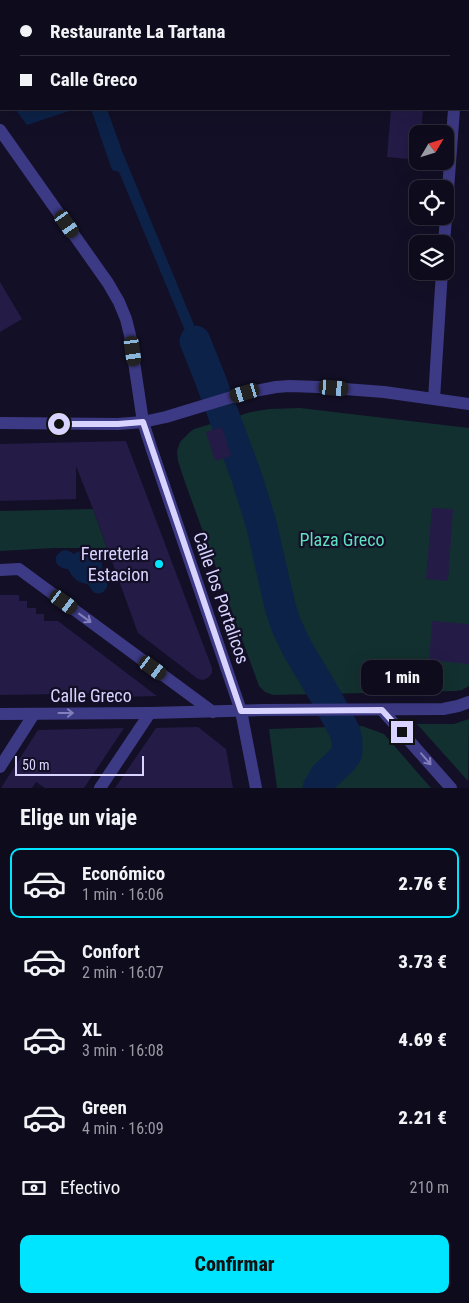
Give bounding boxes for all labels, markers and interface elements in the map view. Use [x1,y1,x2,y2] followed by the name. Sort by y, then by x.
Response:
[50,20,225,43] text: Restaurante La Tartana
[50,68,137,91] text: Calle Greco
[409,125,454,170] north arrow
[409,125,454,280] map controls
[409,180,454,225] button: locate
[52,207,81,241] car
[409,235,454,280] button: layers
[123,335,142,367] car
[318,379,349,397] car
[228,381,261,405] car
[48,413,70,435] route start
[189,529,254,666] street label: Calle los Portalicos
[299,529,385,550] park label: Plaza Greco
[81,543,149,585] place label: Ferreteria Estacion
[153,558,165,570] marker: Ferreteria Estacion
[47,587,80,617] car
[78,613,92,623] one-way arrow
[136,653,169,683] car
[361,660,443,694] callout: 1 min
[384,668,420,687] text: 1 min
[50,685,132,706] street label: Calle Greco
[58,708,74,718] one-way arrow
[391,721,413,743] route end
[15,753,144,776] scale bar
[420,753,432,766] one-way arrow
[22,757,50,773] text: 50 m
[20,805,137,830] text: Elige un viaje
[22,861,67,906] icon: car
[82,862,165,885] text: Económico
[398,872,447,895] text: 2.76 €
[82,885,164,904] text: 1 min · 16:06
[22,939,67,984] icon: car
[82,940,140,963] text: Confort
[398,950,447,973] text: 3.73 €
[82,963,164,982] text: 2 min · 16:07
[22,1017,67,1062] icon: car
[82,1018,102,1041] text: XL
[398,1028,447,1051] text: 4.69 €
[82,1041,164,1060] text: 3 min · 16:08
[22,1095,67,1140] icon: car
[82,1096,127,1119] text: Green
[398,1106,447,1129] text: 2.21 €
[82,1119,164,1138] text: 4 min · 16:09
[20,1174,48,1202] icon: cash
[60,1176,120,1199] text: Efectivo
[410,1178,449,1197] text: 210 m
[20,1235,449,1293] button: Confirmar

